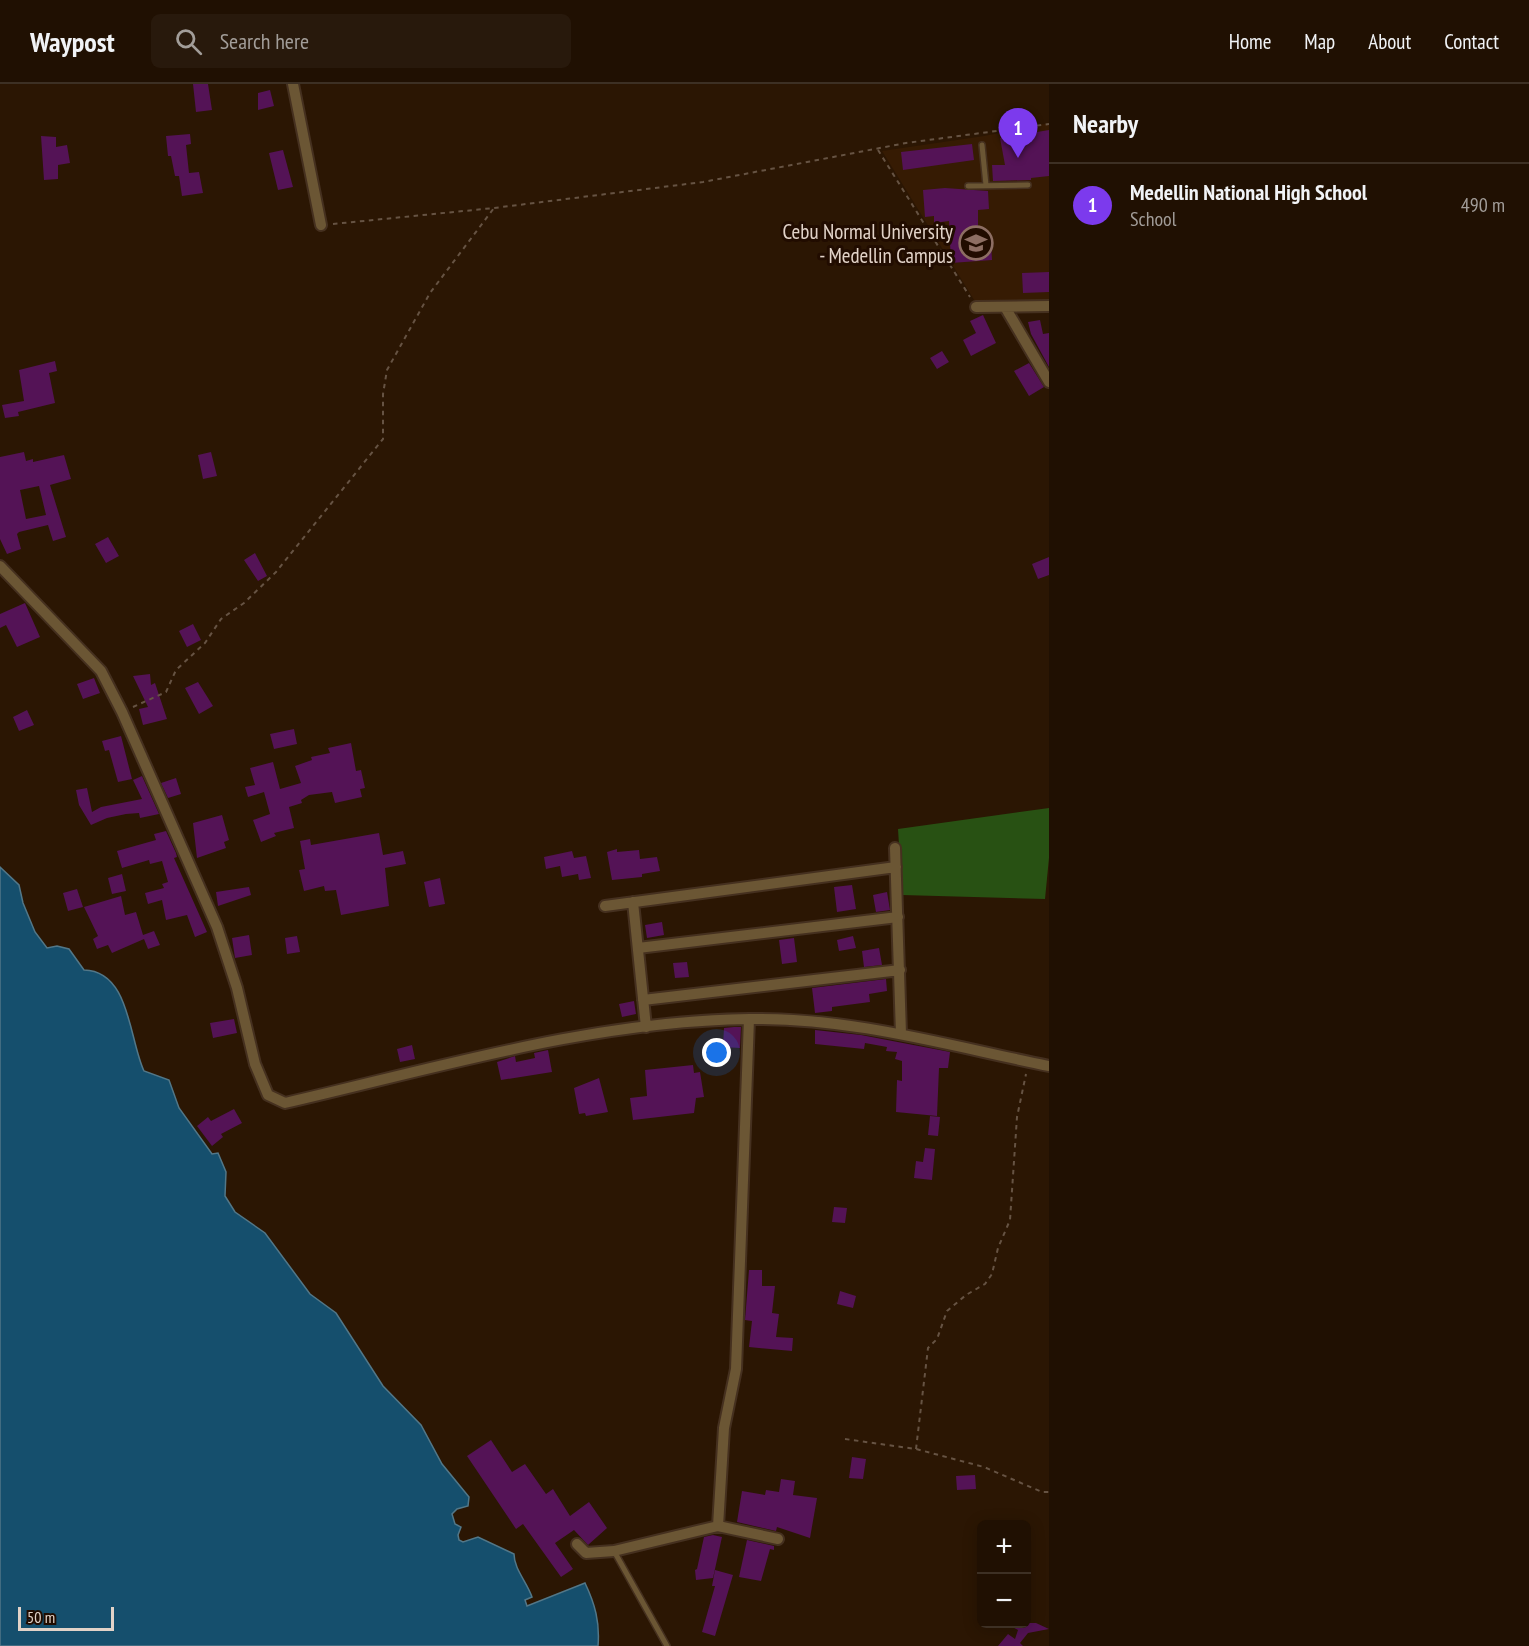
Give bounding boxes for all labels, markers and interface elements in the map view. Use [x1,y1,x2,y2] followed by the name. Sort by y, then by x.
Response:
[151,14,571,68] search box
[30,23,115,60] text: Waypost
[172,25,205,58] icon: search
[220,27,309,55] text: Search here
[1229,28,1271,55] text: Home
[1304,28,1335,55] text: Map
[1368,28,1411,55] text: About
[1444,28,1499,55] text: Contact
[1073,107,1138,140] text: Nearby
[998,109,1038,158] pin: 1
[1130,178,1367,206] text: Medellin National High School
[1088,192,1097,218] text: 1
[1461,192,1505,218] text: 490 m
[1130,206,1176,232] text: School
[783,218,953,269] place label: Cebu Normal University - Medellin Campus
[958,225,994,261] school or university icon: Cebu Normal University - Medellin Campus
[702,1038,731,1067] your location
[977,1520,1031,1628] map controls
[977,1520,1031,1574] button: +
[977,1574,1031,1628] button: −
[18,1604,114,1632] scale bar
[27,1607,55,1627] text: 50 m

